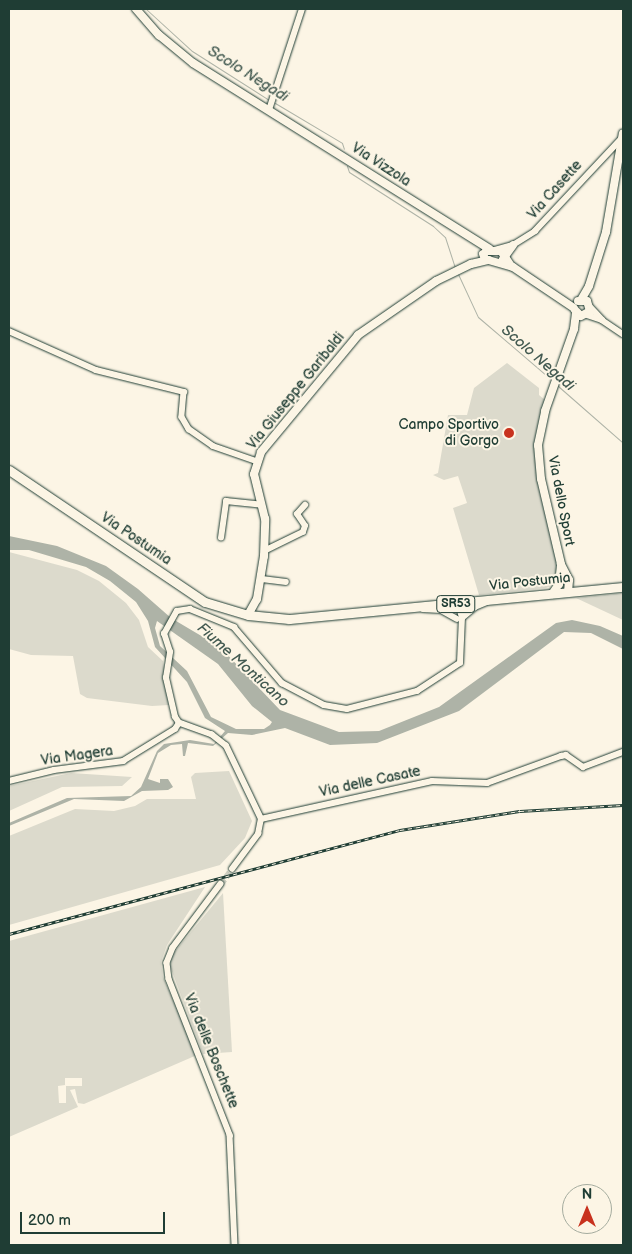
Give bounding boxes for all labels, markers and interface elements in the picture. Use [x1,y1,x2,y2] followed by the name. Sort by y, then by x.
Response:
[204,42,292,106] water label: Scolo Negadi
[348,140,414,190] street label: Via Vizzola
[524,157,586,223] street label: Via Casette
[498,321,578,395] water label: Scolo Negadi
[244,329,348,453] street label: Via Giuseppe Garibaldi
[398,417,499,450] place label: Campo Sportivo di Gorgo
[503,427,515,439] marker: Campo Sportivo di Gorgo
[544,454,578,548] street label: Via dello Sport
[97,509,175,569] street label: Via Postumia
[489,569,571,595] street label: Via Postumia
[436,594,476,614] road number: SR53
[193,619,293,711] water label: Fiume Monticano
[40,743,114,769] street label: Via Magera
[318,763,422,801] street label: Via delle Casate
[180,991,242,1111] street label: Via delle Boschette
[562,1184,612,1234] north arrow
[582,1186,592,1203] text: N
[22,1202,168,1234] scale bar
[28,1211,71,1230] text: 200 m

